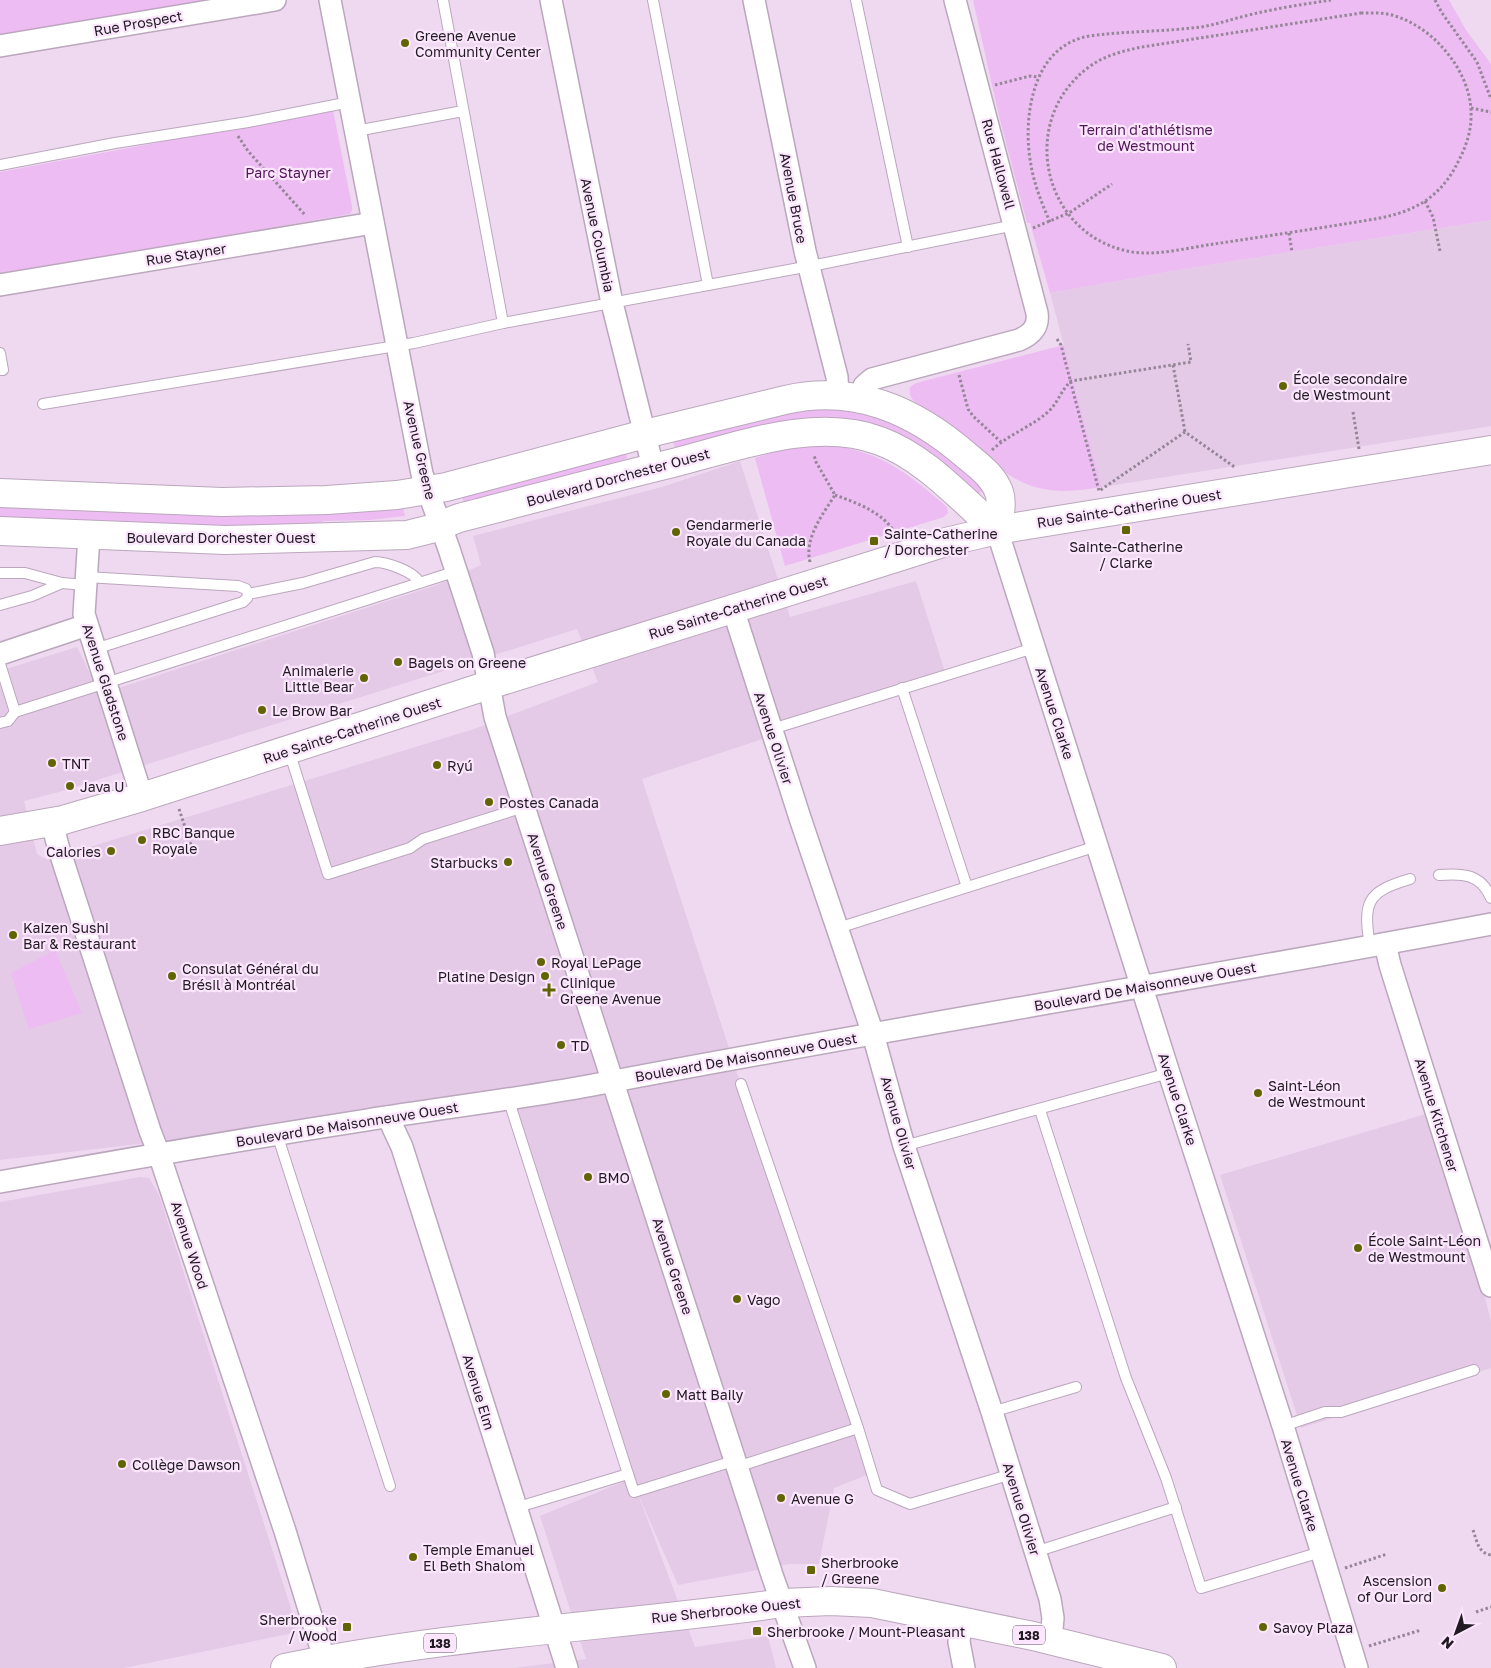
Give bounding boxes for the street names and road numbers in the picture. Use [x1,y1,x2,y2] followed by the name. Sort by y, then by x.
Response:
[92,7,184,39] street label: Rue Prospect
[979,117,1019,211] street label: Rue Hallowell
[777,151,811,245] street label: Avenue Bruce
[578,176,618,294] street label: Avenue Columbia
[145,239,228,269] street label: Rue Stayner
[400,399,440,501] street label: Avenue Greene
[524,444,712,510] street label: Boulevard Dorchester Ouest
[1036,485,1222,531] street label: Rue Sainte-Catherine Ouest
[126,529,316,546] street label: Boulevard Dorchester Ouest
[646,572,830,642] street label: Rue Sainte-Catherine Ouest
[79,621,133,743] street label: Avenue Gladstone
[1032,665,1078,761] street label: Avenue Clarke
[751,689,797,787] street label: Avenue Olivier
[261,693,443,767] street label: Rue Sainte-Catherine Ouest
[524,830,572,932] street label: Avenue Greene
[1033,958,1257,1014] street label: Boulevard De Maisonneuve Ouest
[634,1029,858,1085] street label: Boulevard De Maisonneuve Ouest
[1155,1051,1201,1147] street label: Avenue Clarke
[1412,1056,1463,1175] street label: Avenue Kitchener
[878,1074,921,1172] street label: Avenue Olivier
[235,1098,459,1150] street label: Boulevard De Maisonneuve Ouest
[168,1199,212,1291] street label: Avenue Wood
[649,1215,697,1317] street label: Avenue Greene
[459,1352,499,1432] street label: Avenue Elm
[1278,1437,1322,1533] street label: Avenue Clarke
[1000,1460,1044,1558] street label: Avenue Olivier
[650,1594,802,1626] street label: Rue Sherbrooke Ouest
[1013,1626,1045,1644] road number: 138
[424,1634,456,1652] road number: 138

